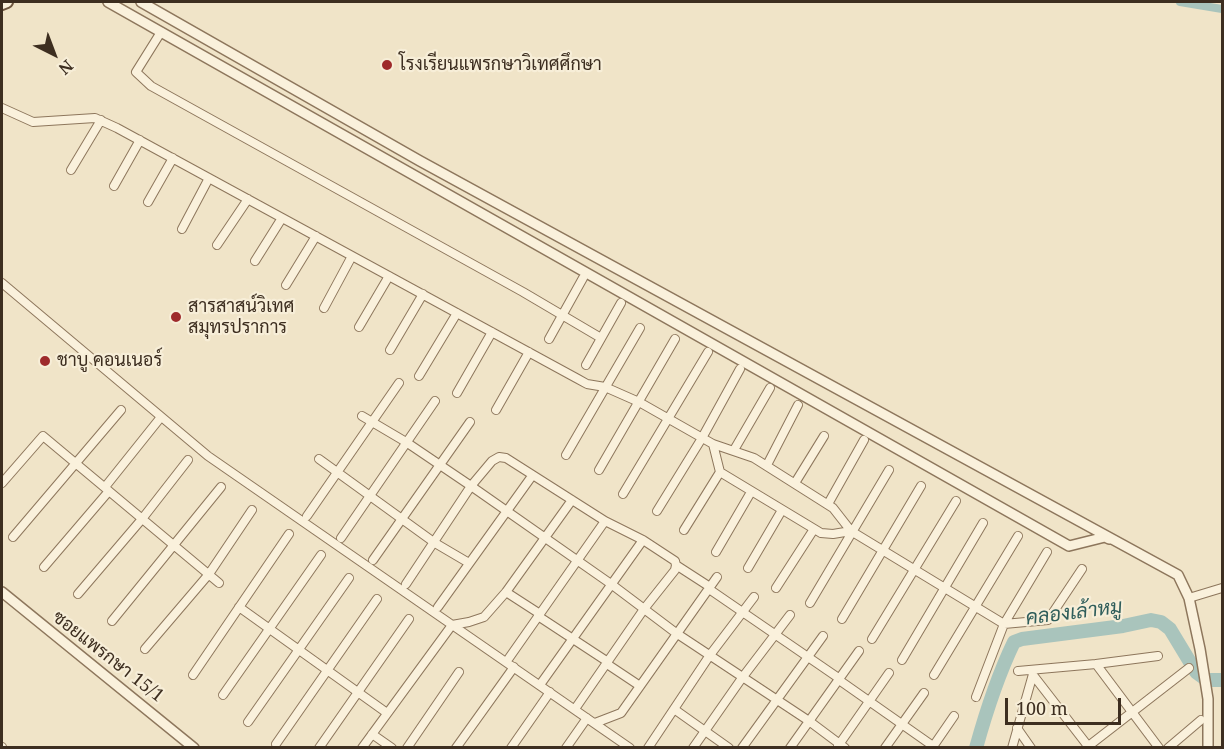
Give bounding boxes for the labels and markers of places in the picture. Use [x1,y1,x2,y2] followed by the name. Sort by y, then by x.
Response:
[399,54,602,76] place label: โรงเรียนแพรกษาวิเทศศึกษา
[380,58,394,72] marker: โรงเรียนแพรกษาวิเทศศึกษา
[188,296,294,338] place label: สารสาสน์วิเทศ สมุทรปราการ
[169,310,183,324] marker: สารสาสน์วิเทศ สมุทรปราการ
[57,350,162,372] place label: ชาบู คอนเนอร์
[38,354,52,368] marker: ชาบู คอนเนอร์

